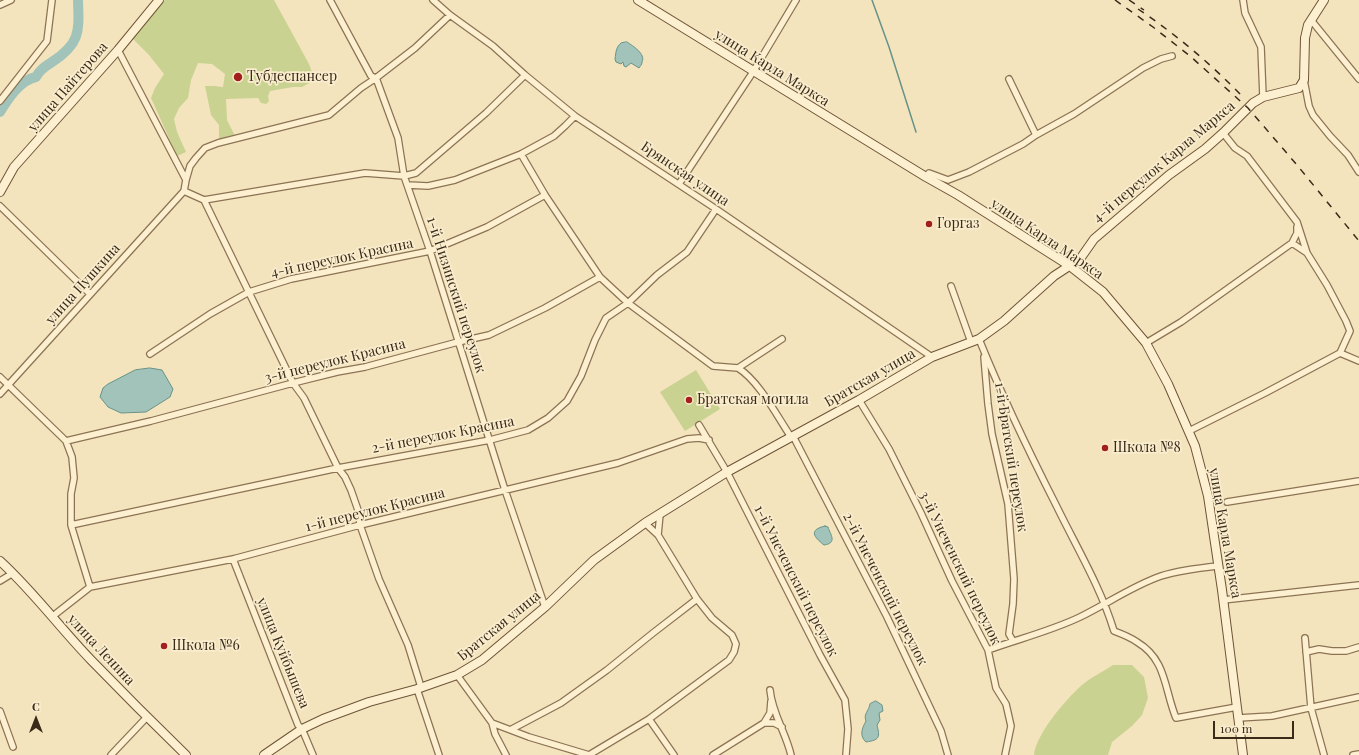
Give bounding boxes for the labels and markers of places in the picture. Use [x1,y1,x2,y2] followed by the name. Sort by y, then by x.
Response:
[247,69,337,85] place label: Тубдеспансер
[232,71,244,83] marker: Тубдеспансер
[937,216,980,232] place label: Горгаз
[924,219,934,229] marker: Горгаз
[697,392,809,408] place label: Братская могила
[684,395,694,405] marker: Братская могила
[1113,440,1181,456] place label: Школа №8
[1100,443,1110,453] marker: Школа №8
[172,638,240,654] place label: Школа №6
[159,641,169,651] marker: Школа №6

